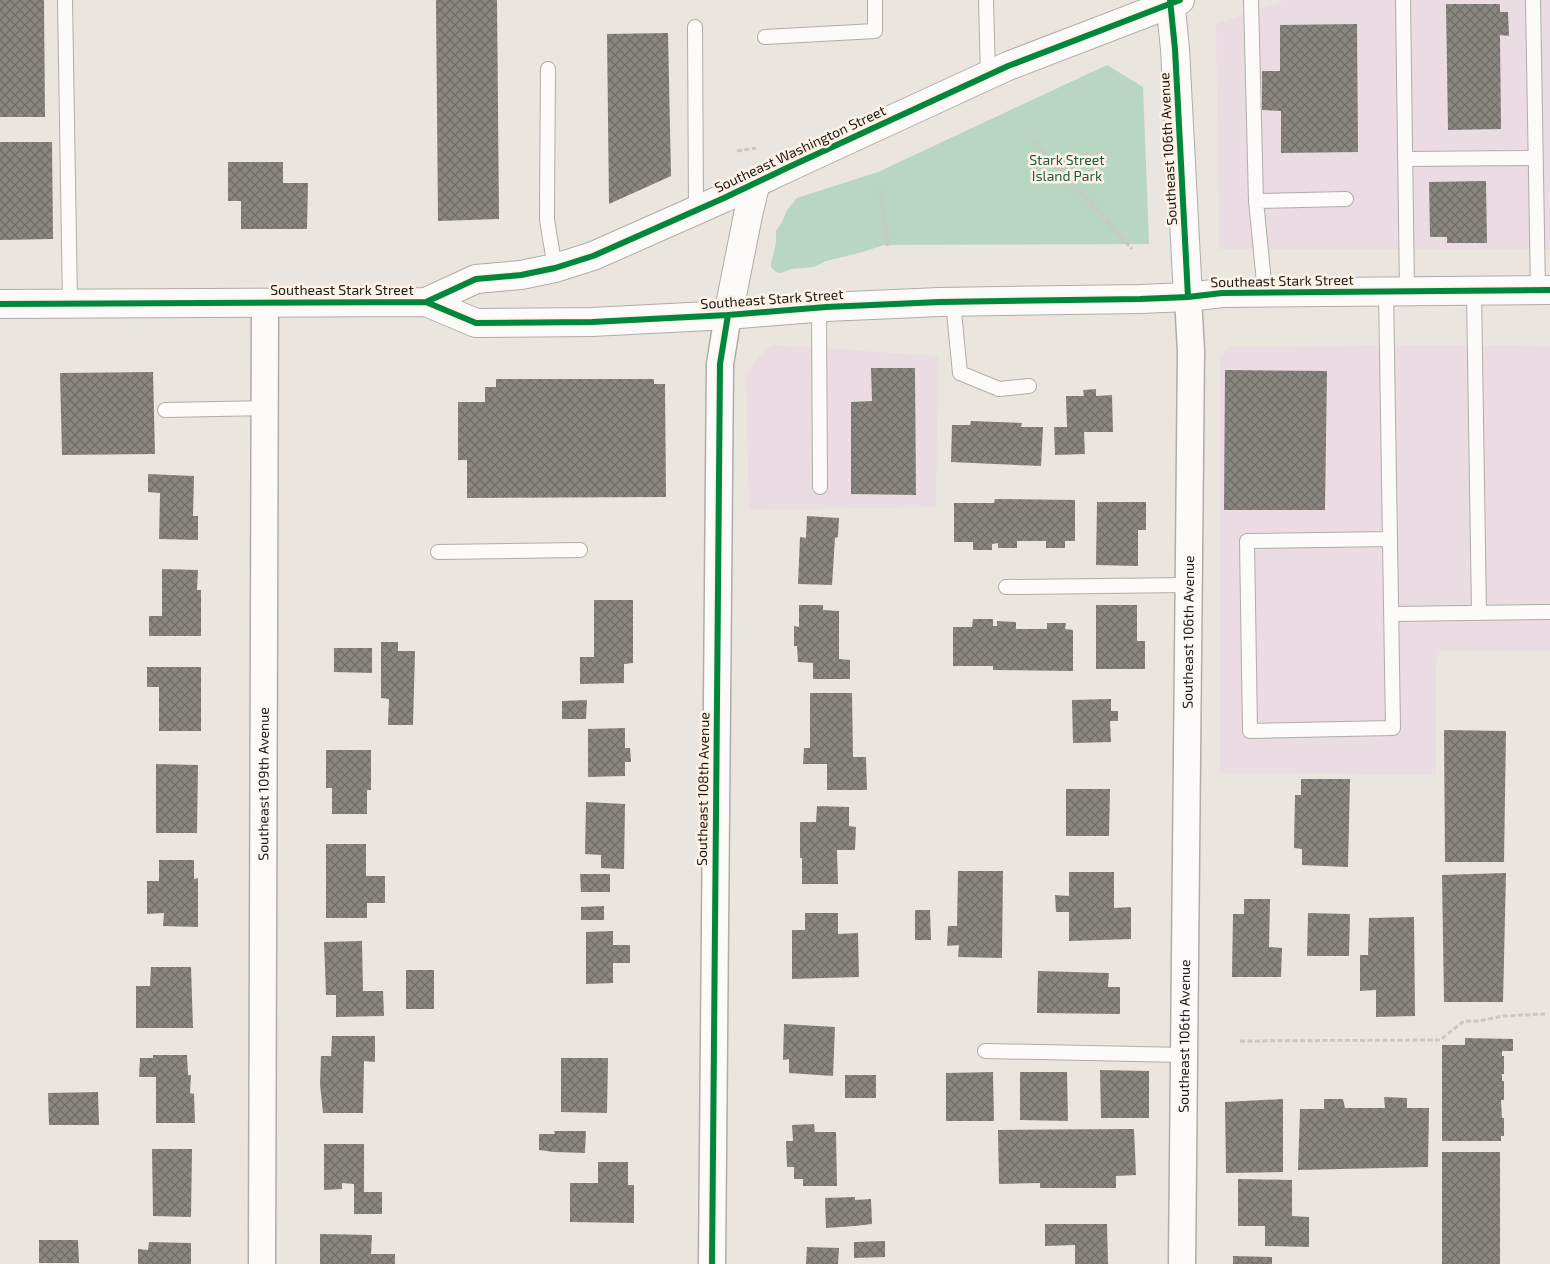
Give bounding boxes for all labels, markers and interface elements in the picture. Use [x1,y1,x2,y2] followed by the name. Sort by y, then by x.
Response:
[1155,72,1180,226] street label: Southeast 106th Avenue
[712,101,888,196] street label: Southeast Washington Street
[1029,151,1105,184] park label: Stark Street Island Park
[1210,271,1354,290] street label: Southeast Stark Street
[270,281,414,298] street label: Southeast Stark Street
[700,285,844,312] street label: Southeast Stark Street
[1178,555,1197,709] street label: Southeast 106th Avenue
[254,707,272,861] street label: Southeast 109th Avenue
[693,712,712,866] street label: Southeast 108th Avenue
[1174,959,1193,1113] street label: Southeast 106th Avenue

